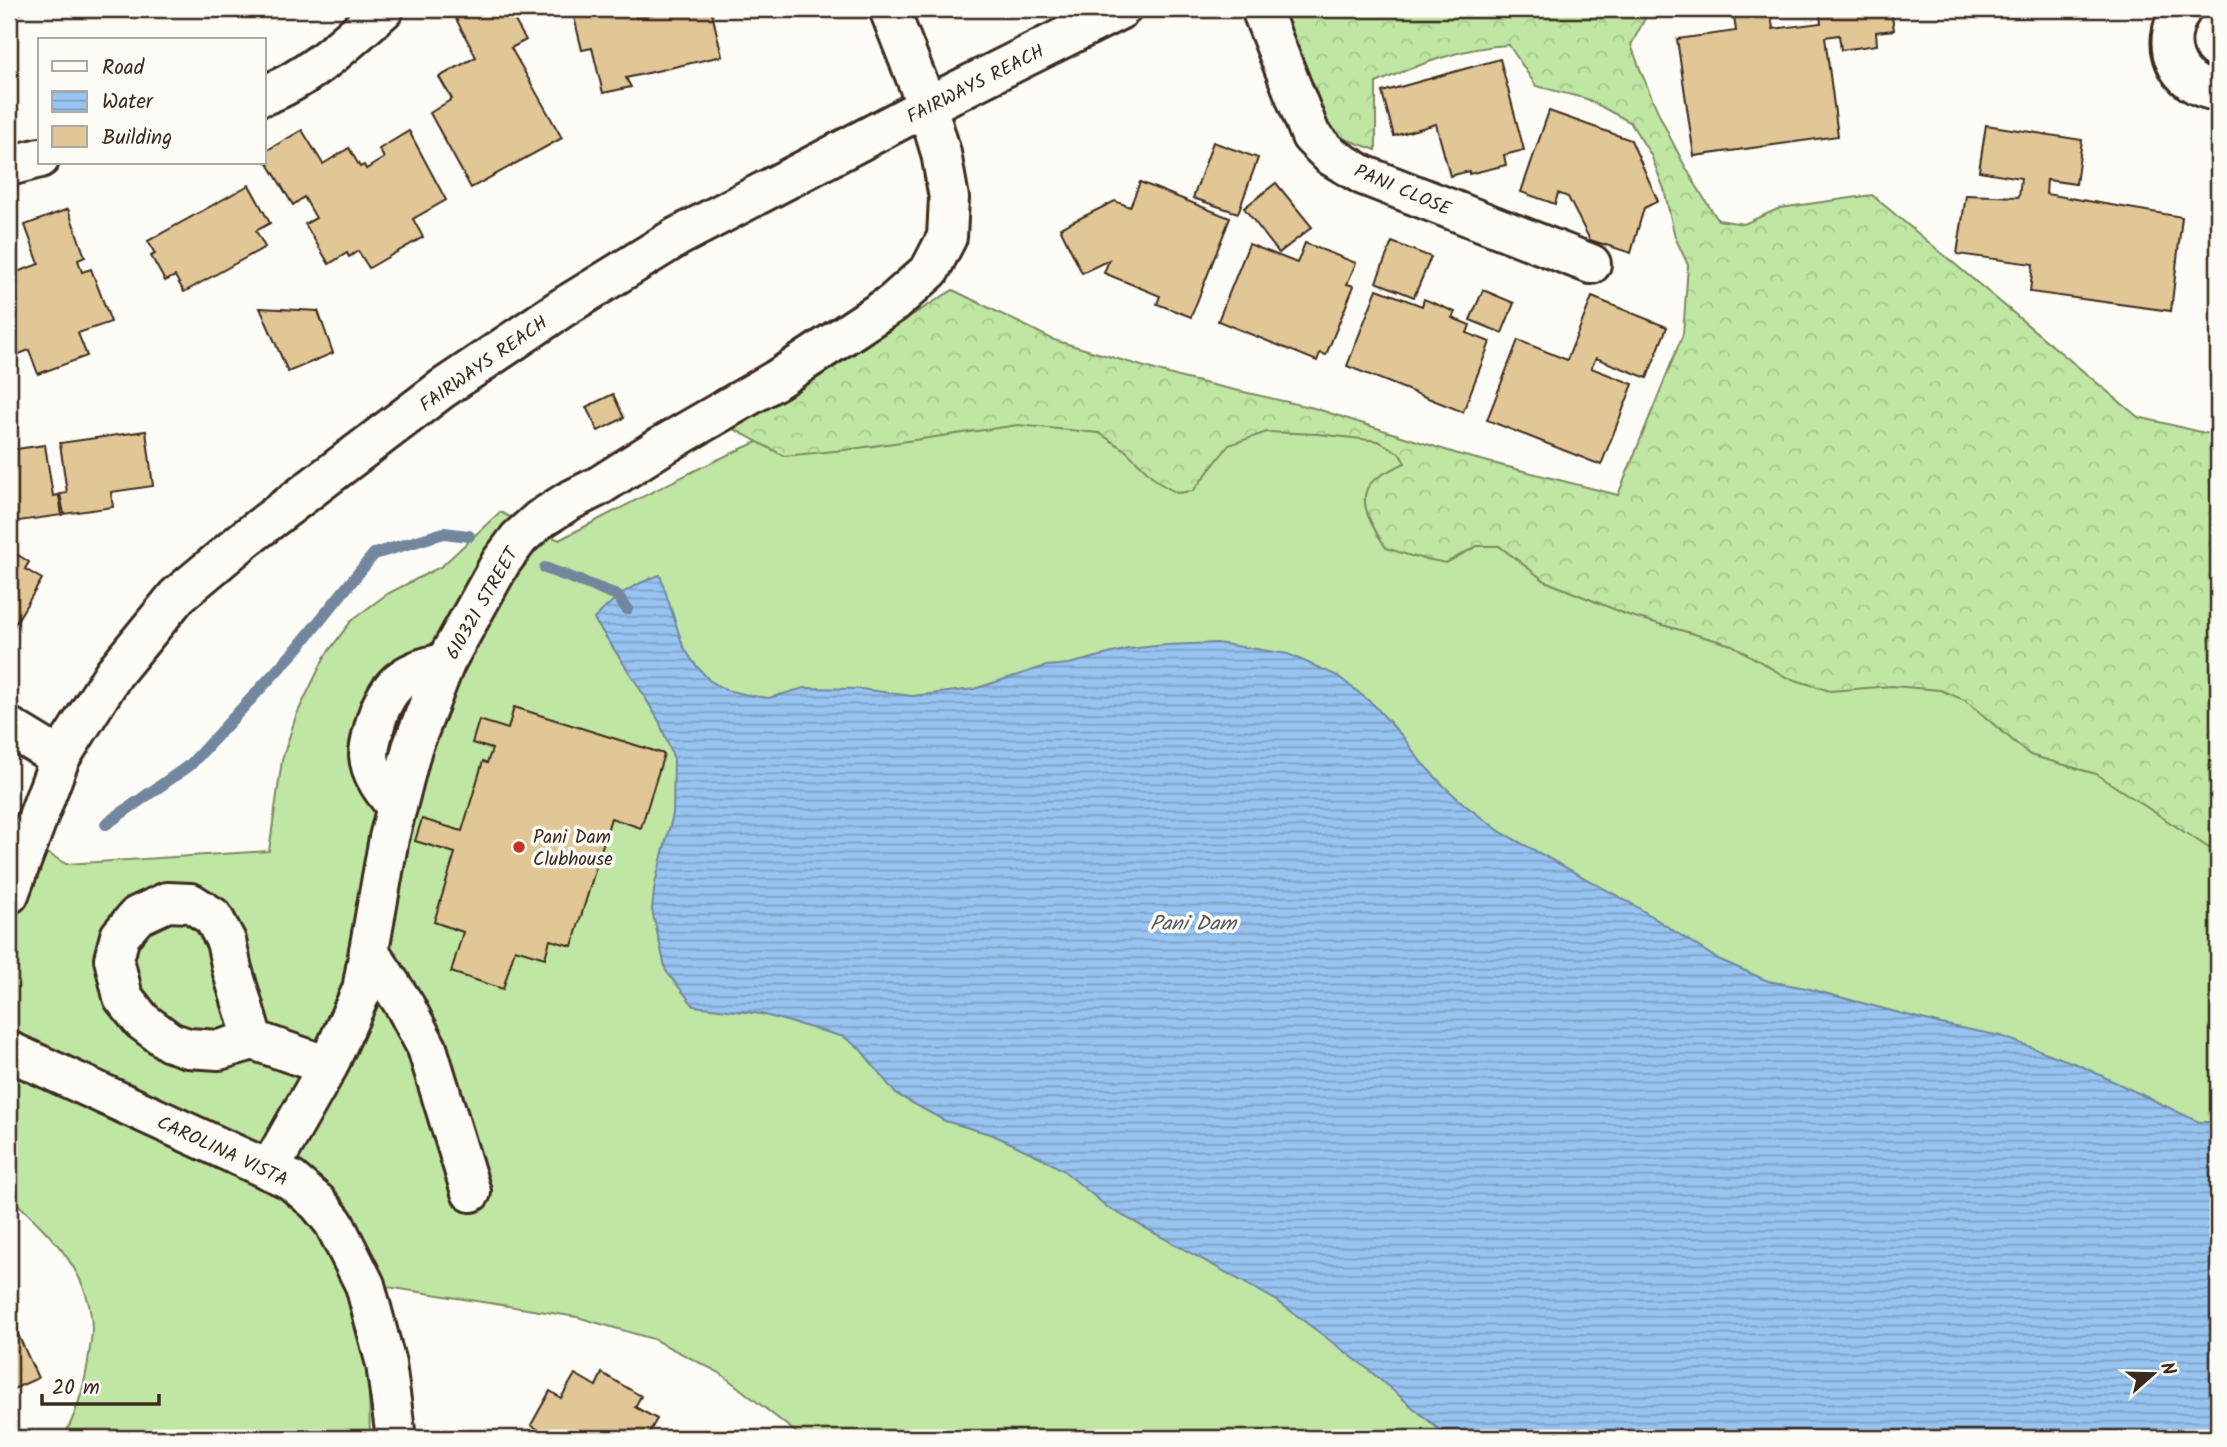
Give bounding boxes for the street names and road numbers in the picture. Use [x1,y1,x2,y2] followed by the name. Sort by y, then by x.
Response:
[902,37,1050,133] street label: FAIRWAYS REACH
[1349,157,1456,225] street label: PANI CLOSE
[414,309,555,420] street label: FAIRWAYS REACH
[438,541,528,666] street label: 610321 STREET
[152,1108,293,1195] street label: CAROLINA VISTA

